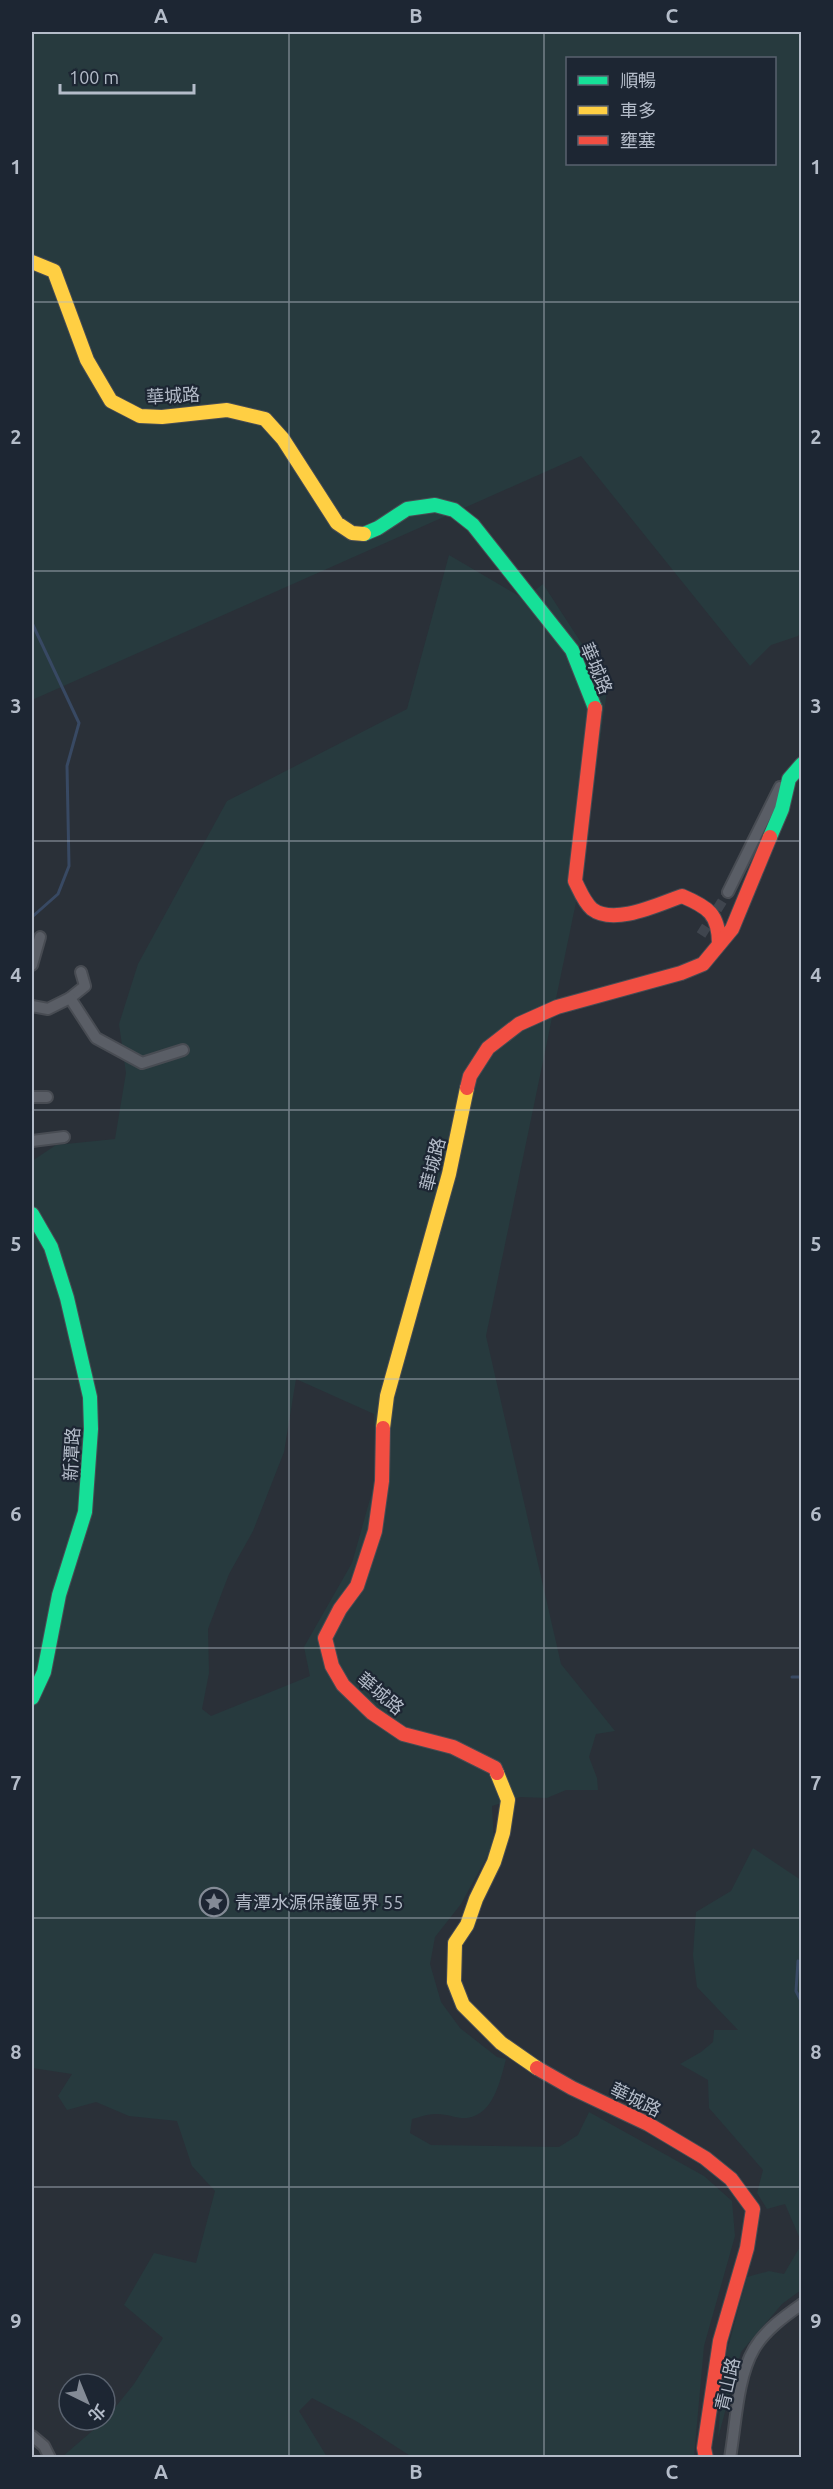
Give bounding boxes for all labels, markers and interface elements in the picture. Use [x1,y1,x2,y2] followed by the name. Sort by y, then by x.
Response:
[154,4,168,27] text: A
[409,4,423,27] text: B
[666,4,679,27] text: C
[60,57,194,95] scale bar
[566,57,776,165] legend
[69,67,119,87] text: 100 m
[620,70,656,90] text: 順暢
[620,100,656,120] text: 車多
[620,130,656,150] text: 壅塞
[10,155,22,178] text: 1
[810,155,822,178] text: 1
[146,384,200,406] street label: 華城路
[10,425,22,448] text: 2
[810,425,822,448] text: 2
[577,639,617,697] street label: 華城路
[10,694,22,717] text: 3
[810,694,822,717] text: 3
[10,963,22,986] text: 4
[810,963,822,986] text: 4
[416,1135,448,1193] street label: 華城路
[10,1232,22,1255] text: 5
[810,1232,822,1255] text: 5
[60,1427,82,1481] street label: 新潭路
[10,1502,22,1525] text: 6
[810,1502,822,1525] text: 6
[354,1668,408,1718] street label: 華城路
[10,1771,22,1794] text: 7
[810,1771,822,1794] text: 7
[198,1886,230,1918] place icon: 青潭水源保護區界 55
[235,1892,403,1912] place label: 青潭水源保護區界 55
[10,2040,22,2063] text: 8
[810,2040,822,2063] text: 8
[607,2078,665,2120] street label: 華城路
[10,2309,22,2332] text: 9
[810,2309,822,2332] text: 9
[711,2355,743,2413] street label: 青山路
[57,2372,117,2432] north arrow
[85,2401,109,2425] text: 北
[154,2460,168,2483] text: A
[409,2460,423,2483] text: B
[666,2460,679,2483] text: C

